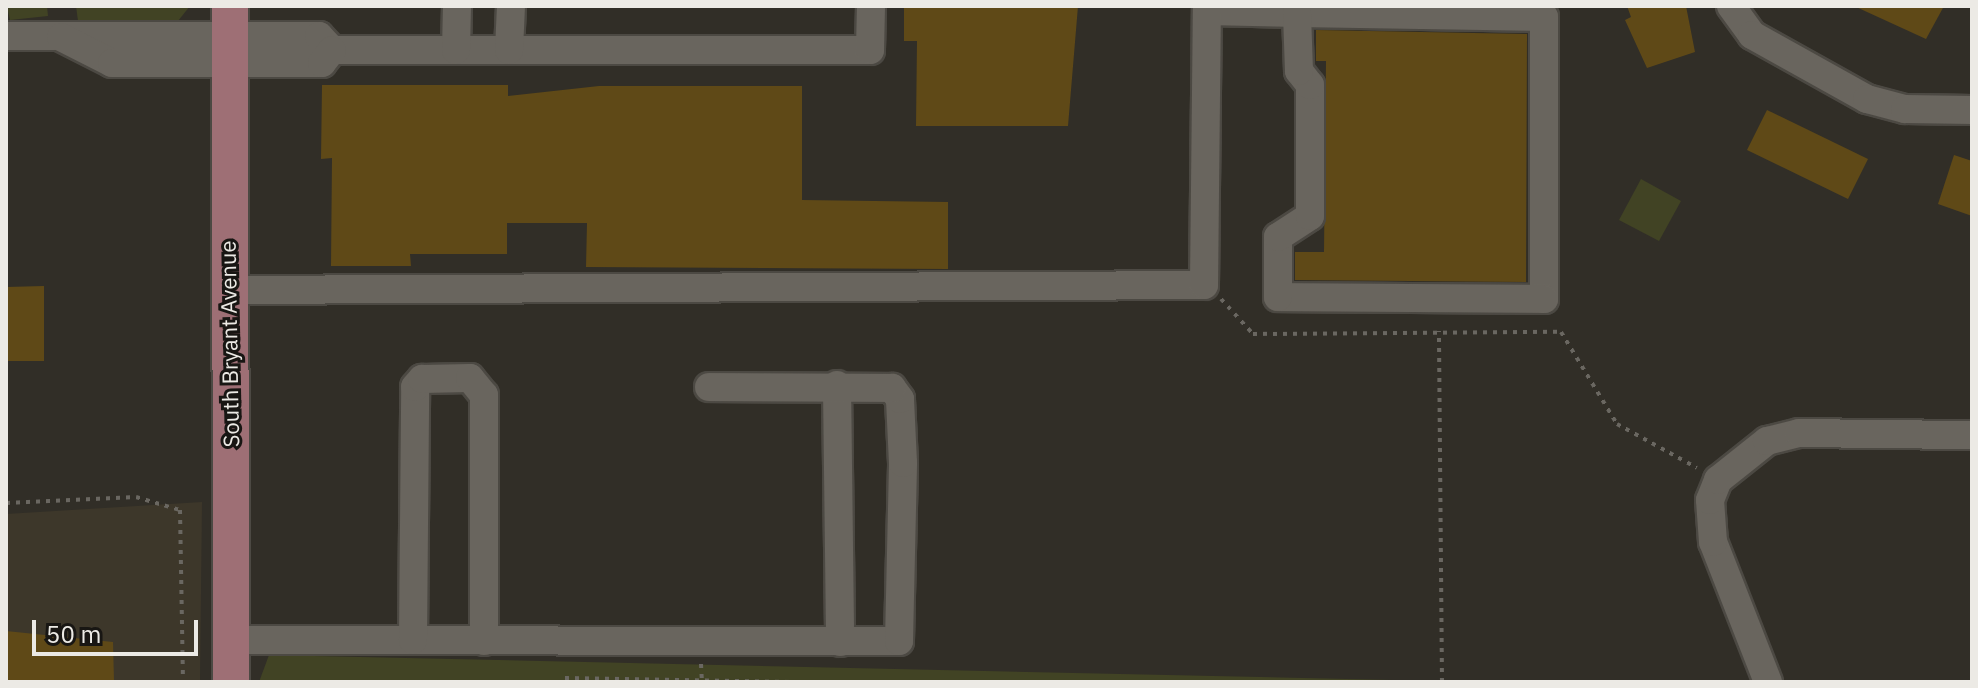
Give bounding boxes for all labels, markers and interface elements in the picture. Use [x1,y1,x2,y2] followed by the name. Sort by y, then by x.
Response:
[214,240,244,448] street label: South Bryant Avenue
[36,604,202,654] scale bar
[46,618,101,650] text: 50 m

